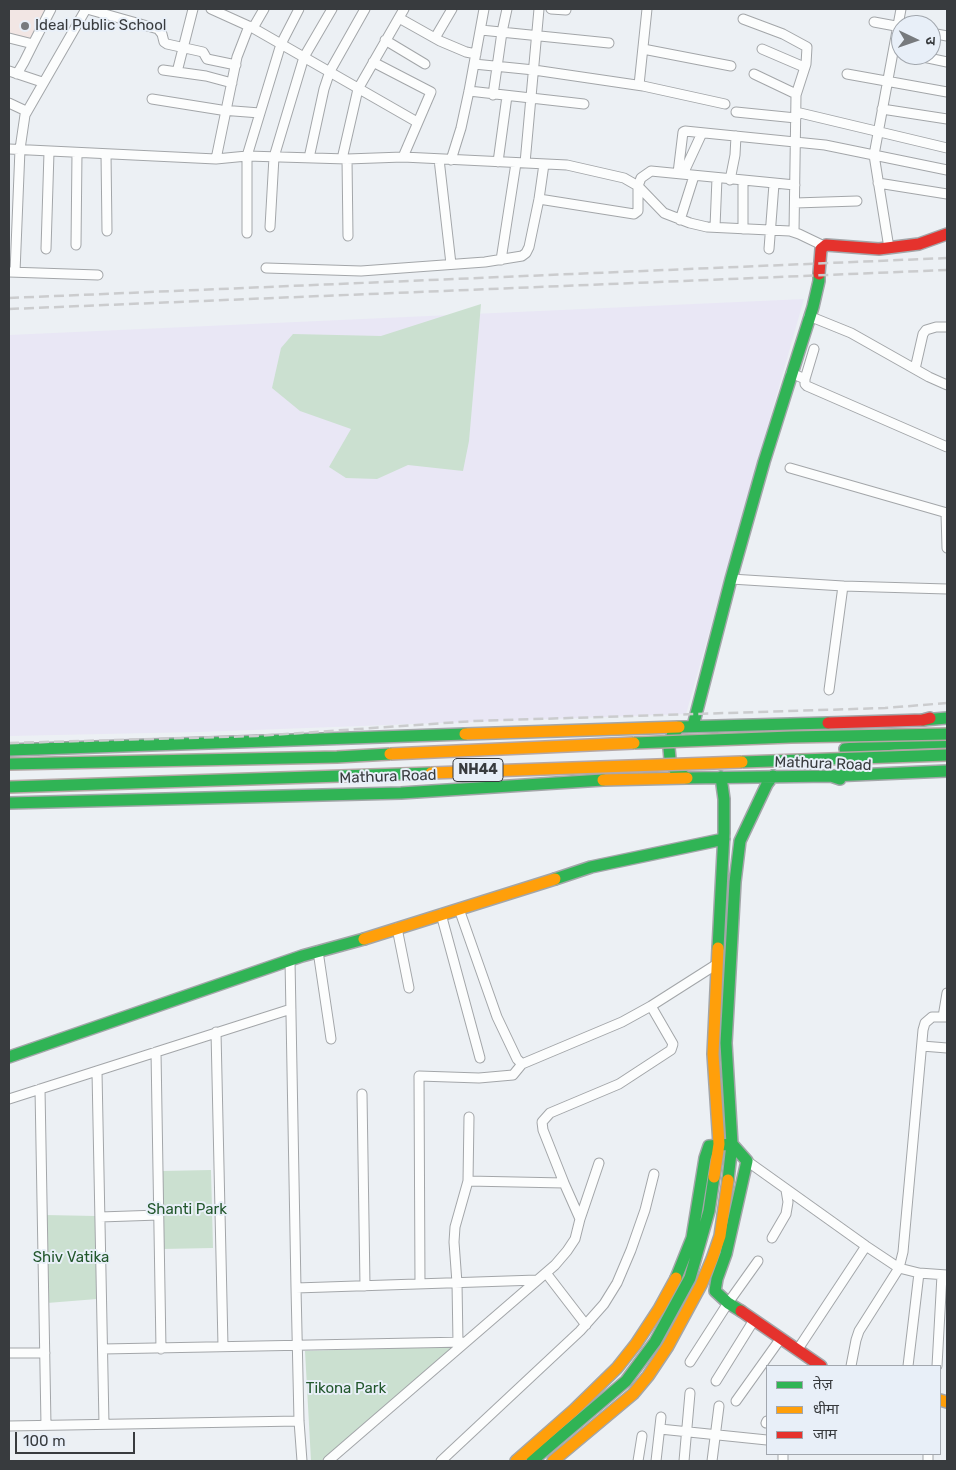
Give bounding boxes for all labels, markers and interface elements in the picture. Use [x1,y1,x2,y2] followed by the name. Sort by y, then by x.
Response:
[891,15,941,65] north arrow
[35,17,166,35] place label: Ideal Public School
[19,20,31,32] marker: Ideal Public School
[922,36,939,45] text: उ
[774,753,872,775] street label: Mathura Road
[453,758,503,782] road number: NH44
[339,766,437,788] street label: Mathura Road
[147,1201,227,1219] park label: Shanti Park
[33,1249,109,1267] park label: Shiv Vatika
[766,1365,941,1455] legend
[813,1375,833,1393] text: तेज़
[306,1380,386,1398] park label: Tikona Park
[813,1400,839,1418] text: धीमा
[18,1422,138,1454] scale bar
[813,1425,837,1443] text: जाम
[23,1432,65,1450] text: 100 m

